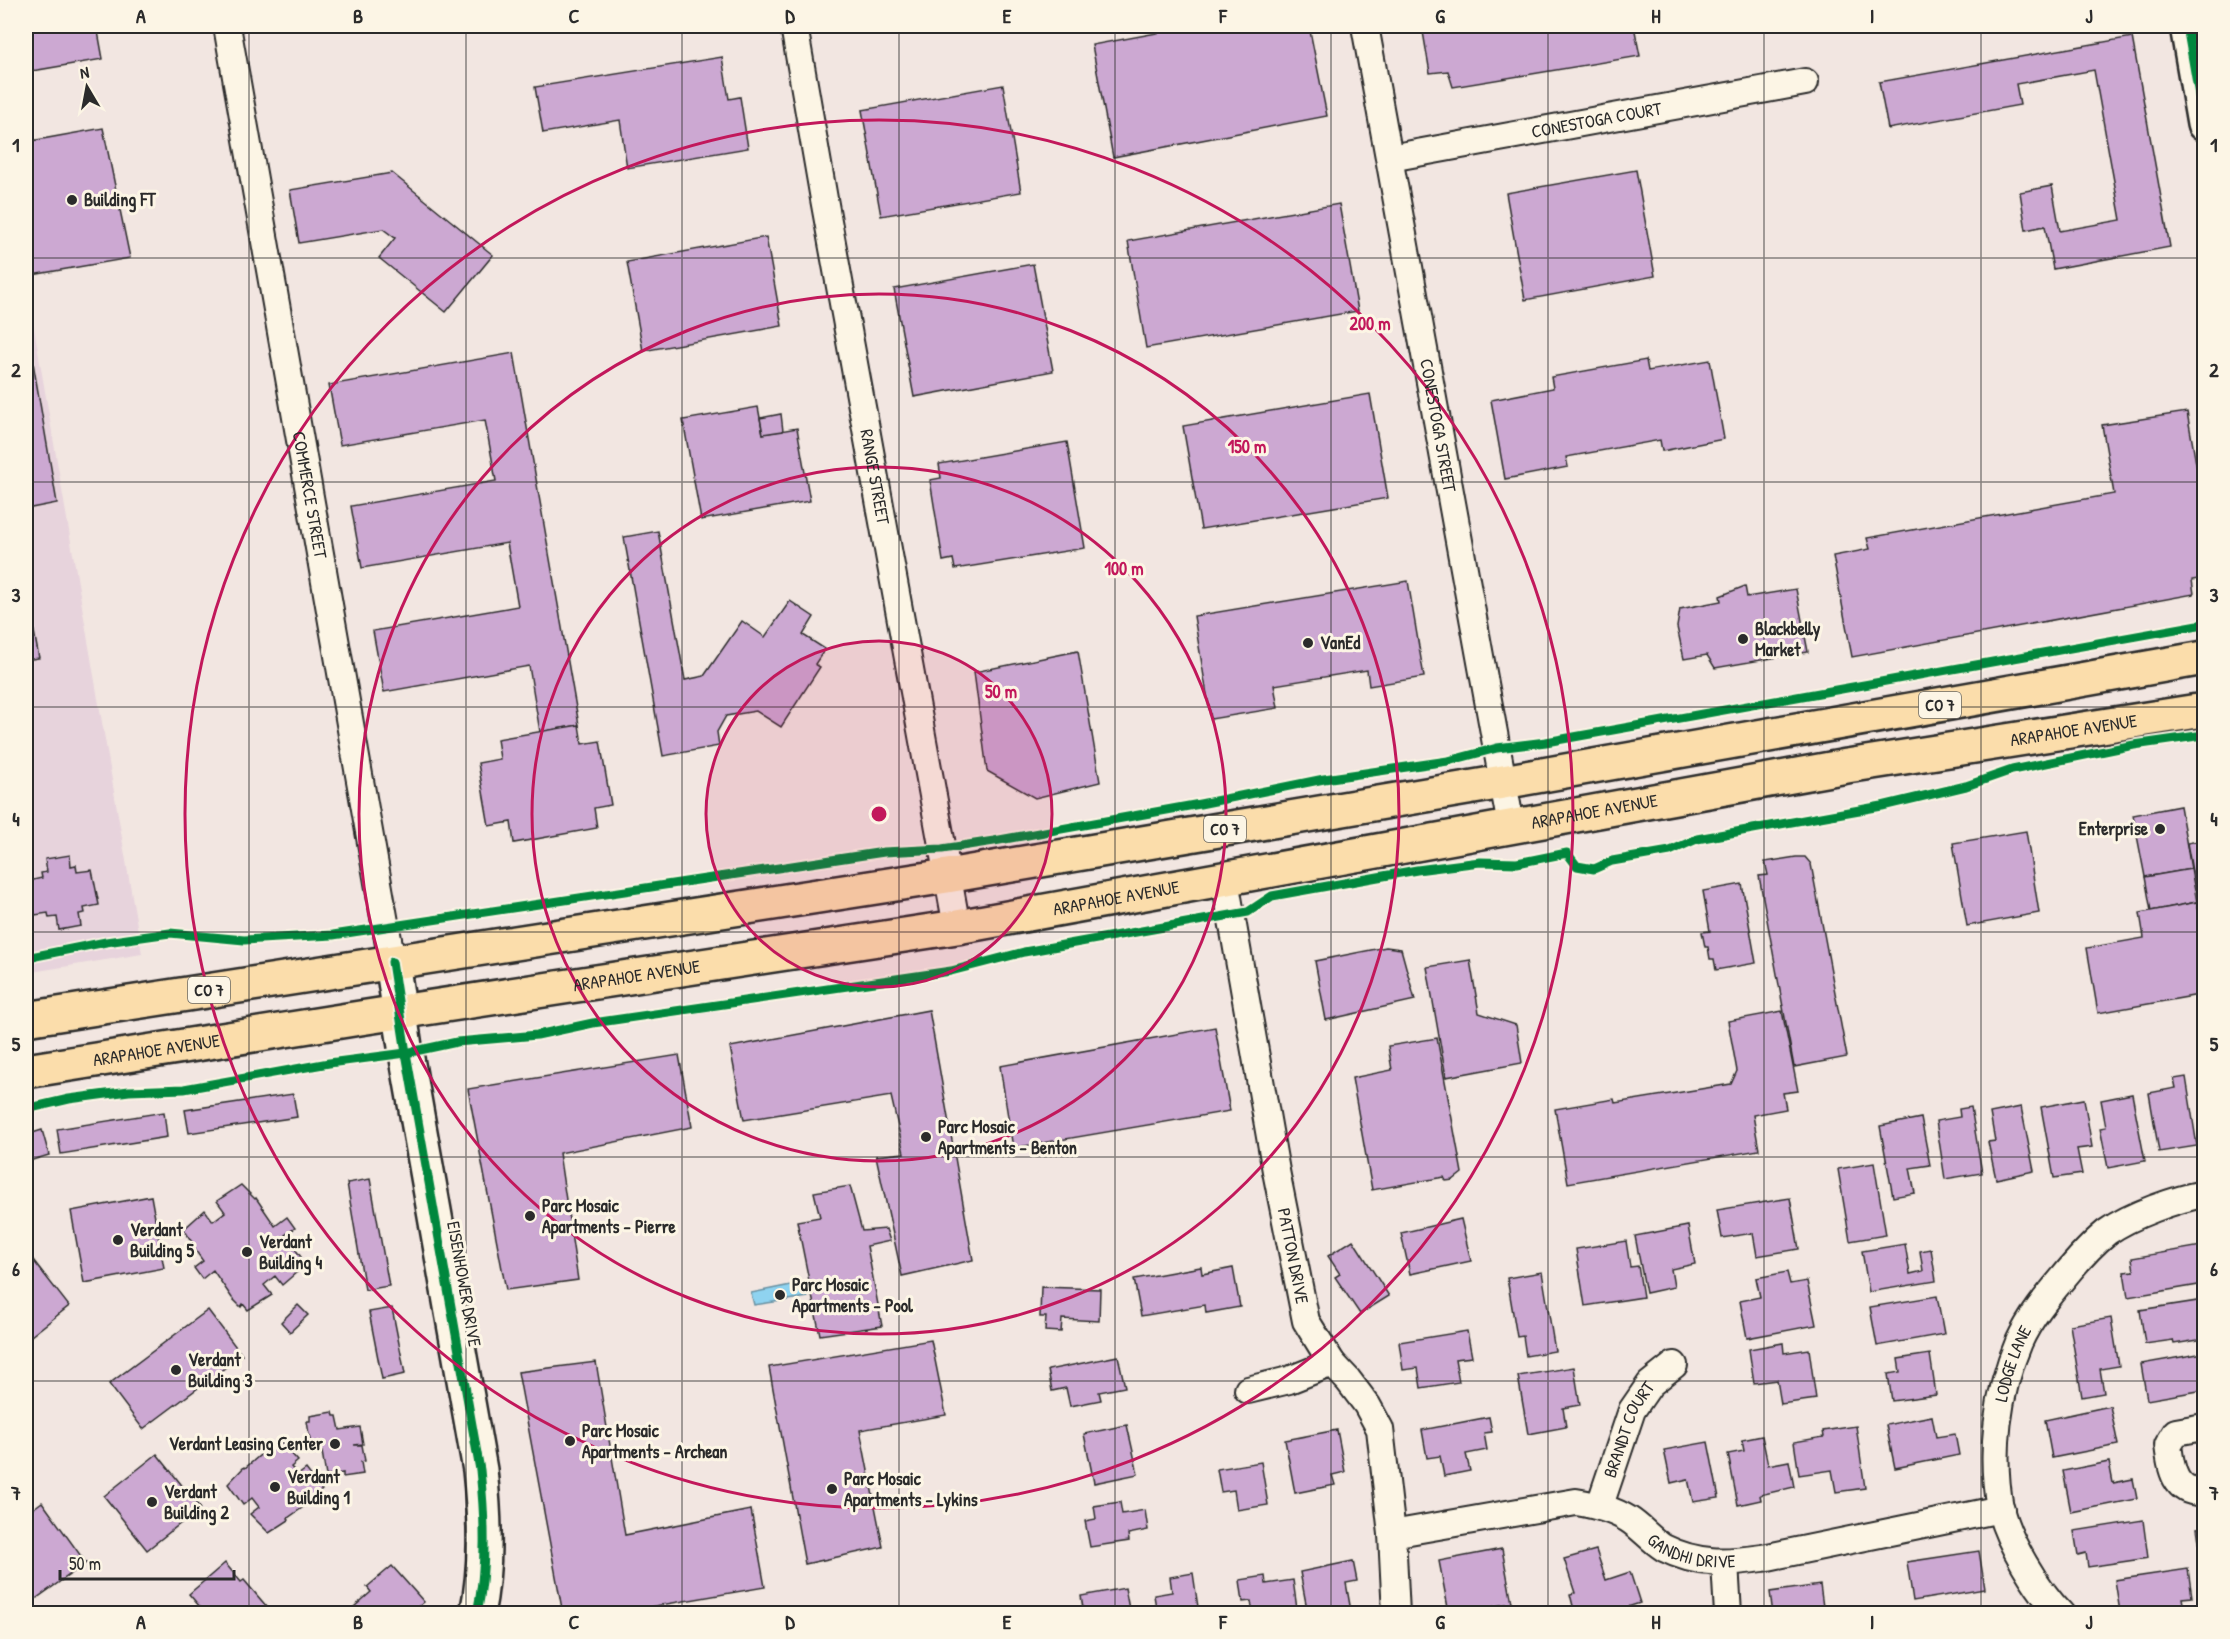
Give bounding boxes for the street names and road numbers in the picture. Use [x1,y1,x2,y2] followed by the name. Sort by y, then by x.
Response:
[1529,95,1664,144] street label: CONESTOGA COURT
[1414,357,1463,495] street label: CONESTOGA STREET
[854,427,896,527] street label: RANGE STREET
[287,429,334,561] street label: COMMERCE STREET
[1919,692,1961,718] road number: CO 7
[2008,708,2139,752] street label: ARAPAHOE AVENUE
[1529,787,1660,835] street label: ARAPAHOE AVENUE
[1204,816,1246,842] road number: CO 7
[1051,874,1182,921] street label: ARAPAHOE AVENUE
[571,953,702,997] street label: ARAPAHOE AVENUE
[188,977,230,1003] road number: CO 7
[91,1027,222,1072] street label: ARAPAHOE AVENUE
[1272,1206,1315,1306] street label: PATTON DRIVE
[441,1219,488,1349] street label: EISENHOWER DRIVE
[1988,1321,2037,1404] street label: LODGE LANE
[1597,1376,1661,1481] street label: BRANDT COURT
[1642,1527,1736,1574] street label: GANDHI DRIVE

